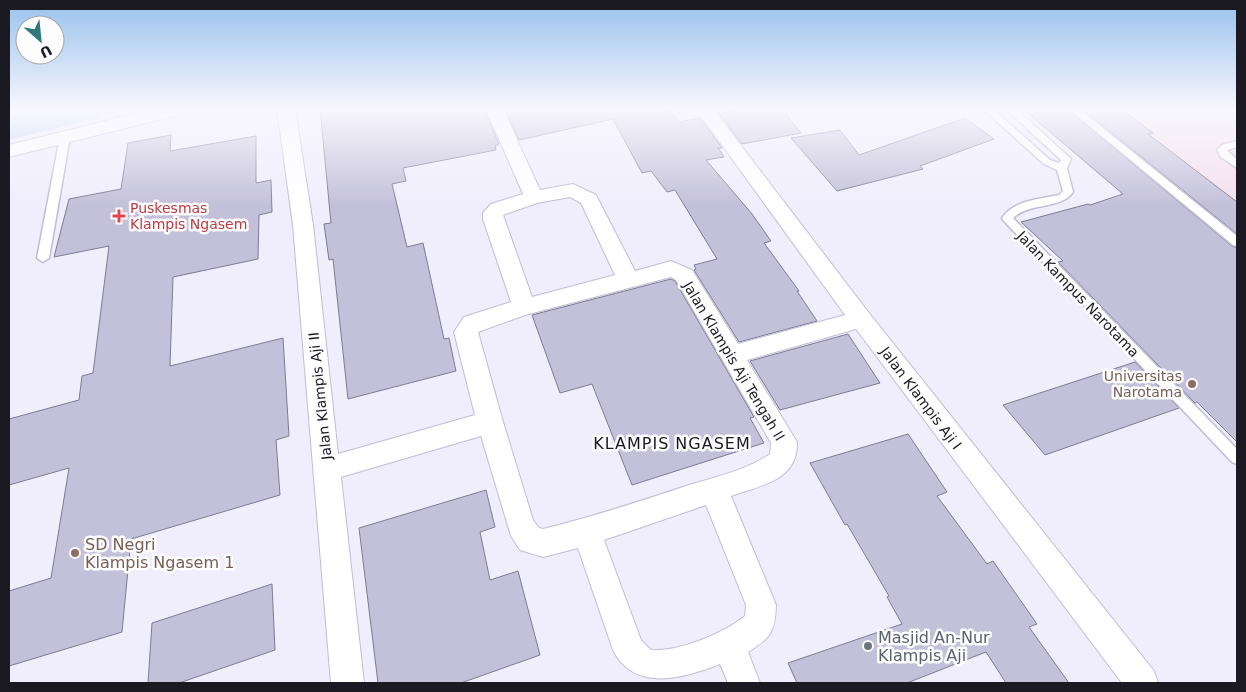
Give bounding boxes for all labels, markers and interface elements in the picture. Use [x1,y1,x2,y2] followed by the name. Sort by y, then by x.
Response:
[15,15,65,65] north arrow
[37,42,55,61] text: U
[130,200,247,232] place label: Puskesmas Klampis Ngasem
[112,209,126,223] marker: Puskesmas Klampis Ngasem
[1013,227,1142,360] street label: Jalan Kampus Narotama
[680,278,788,443] street label: Jalan Klampis Aji Tengah II
[305,331,335,462] street label: Jalan Klampis Aji II
[877,343,965,452] street label: Jalan Klampis Aji I
[1104,368,1182,400] place label: Universitas Narotama
[1186,378,1198,390] marker: Universitas Narotama
[593,434,751,453] district label: KLAMPIS NGASEM
[85,535,234,572] place label: SD Negri Klampis Ngasem 1
[69,547,81,559] marker: SD Negri Klampis Ngasem 1
[878,628,990,665] place label: Masjid An-Nur Klampis Aji
[862,640,874,652] marker: Masjid An-Nur Klampis Aji

